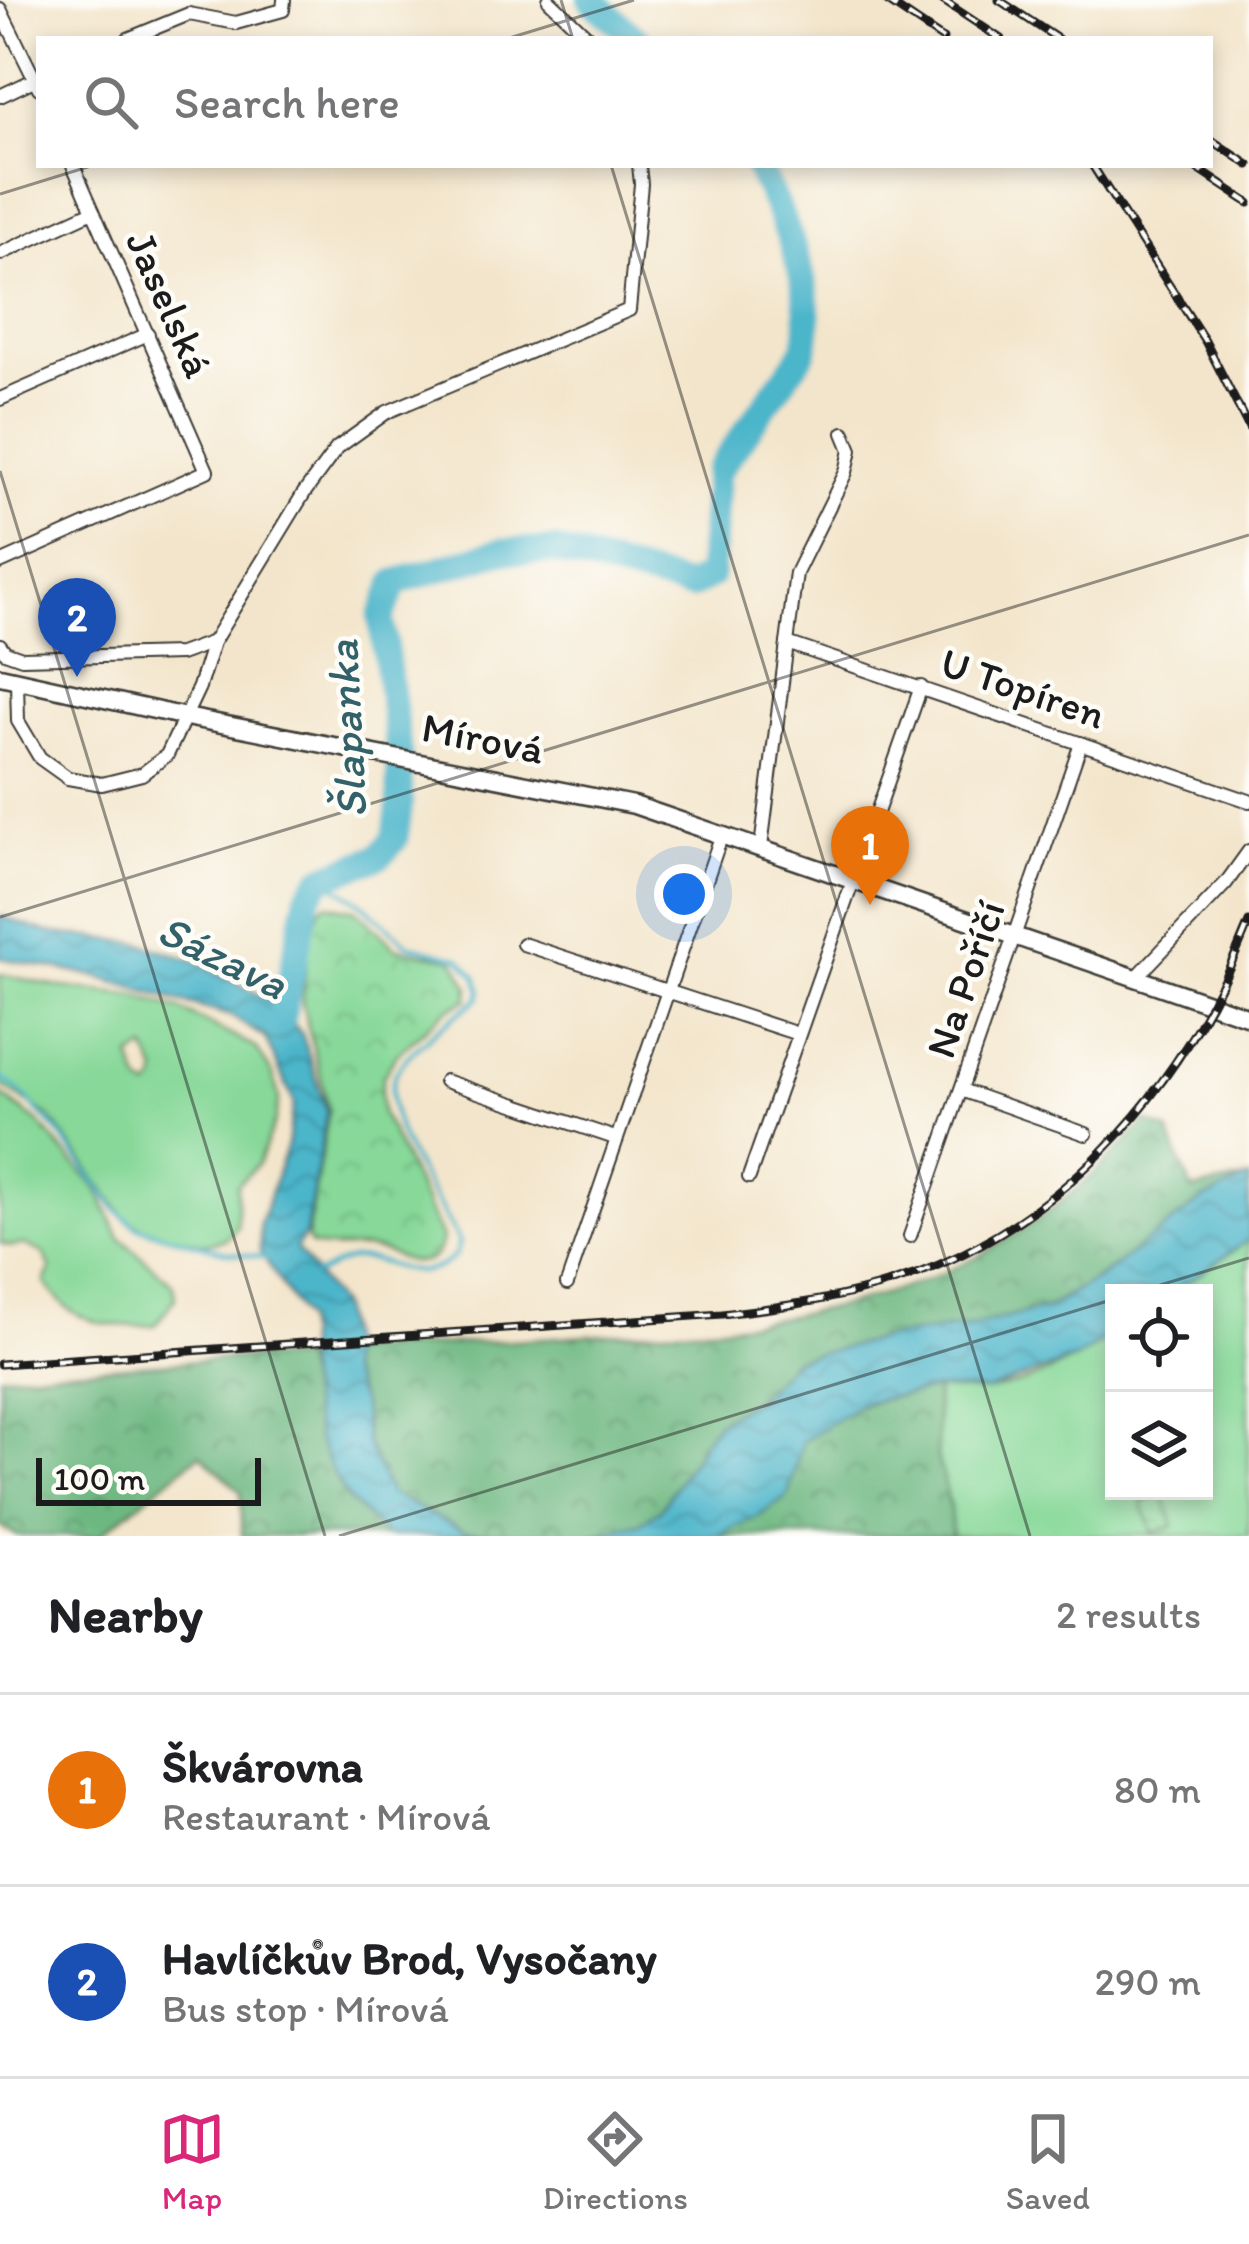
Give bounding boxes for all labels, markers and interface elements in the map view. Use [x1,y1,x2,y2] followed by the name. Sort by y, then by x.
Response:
[36,36,1213,168] search box
[78,69,144,135] icon: search
[174,75,400,129] text: Search here
[115,223,225,385] street label: Jaselská
[38,578,116,677] pin: 2
[934,636,1112,740] street label: U Topíren
[314,638,378,819] water label: Šlapanka
[418,701,548,775] street label: Mírová
[831,806,909,905] pin: 1
[654,864,714,924] your location
[914,893,1016,1064] street label: Na Poříčí
[150,902,297,1010] water label: Sázava
[1105,1284,1213,1500] map controls
[1105,1284,1213,1392] button: locate
[1105,1392,1213,1500] button: layers
[36,1452,261,1505] scale bar
[54,1459,145,1498] text: 100 m
[48,1584,203,1645] text: Nearby
[1056,1591,1201,1638] text: 2 results
[162,1739,363,1793] text: Škvárovna
[78,1766,96,1813] text: 1
[1114,1766,1201,1813] text: 80 m
[162,1793,491,1840] text: Restaurant · Mírová
[162,1931,657,1985] text: Havlíčkův Brod, Vysočany
[77,1958,97,2005] text: 2
[1094,1958,1201,2005] text: 290 m
[162,1985,449,2032] text: Bus stop · Mírová
[159,2106,225,2217] tab: Map
[543,2106,688,2217] tab: Directions
[1006,2106,1090,2217] tab: Saved

